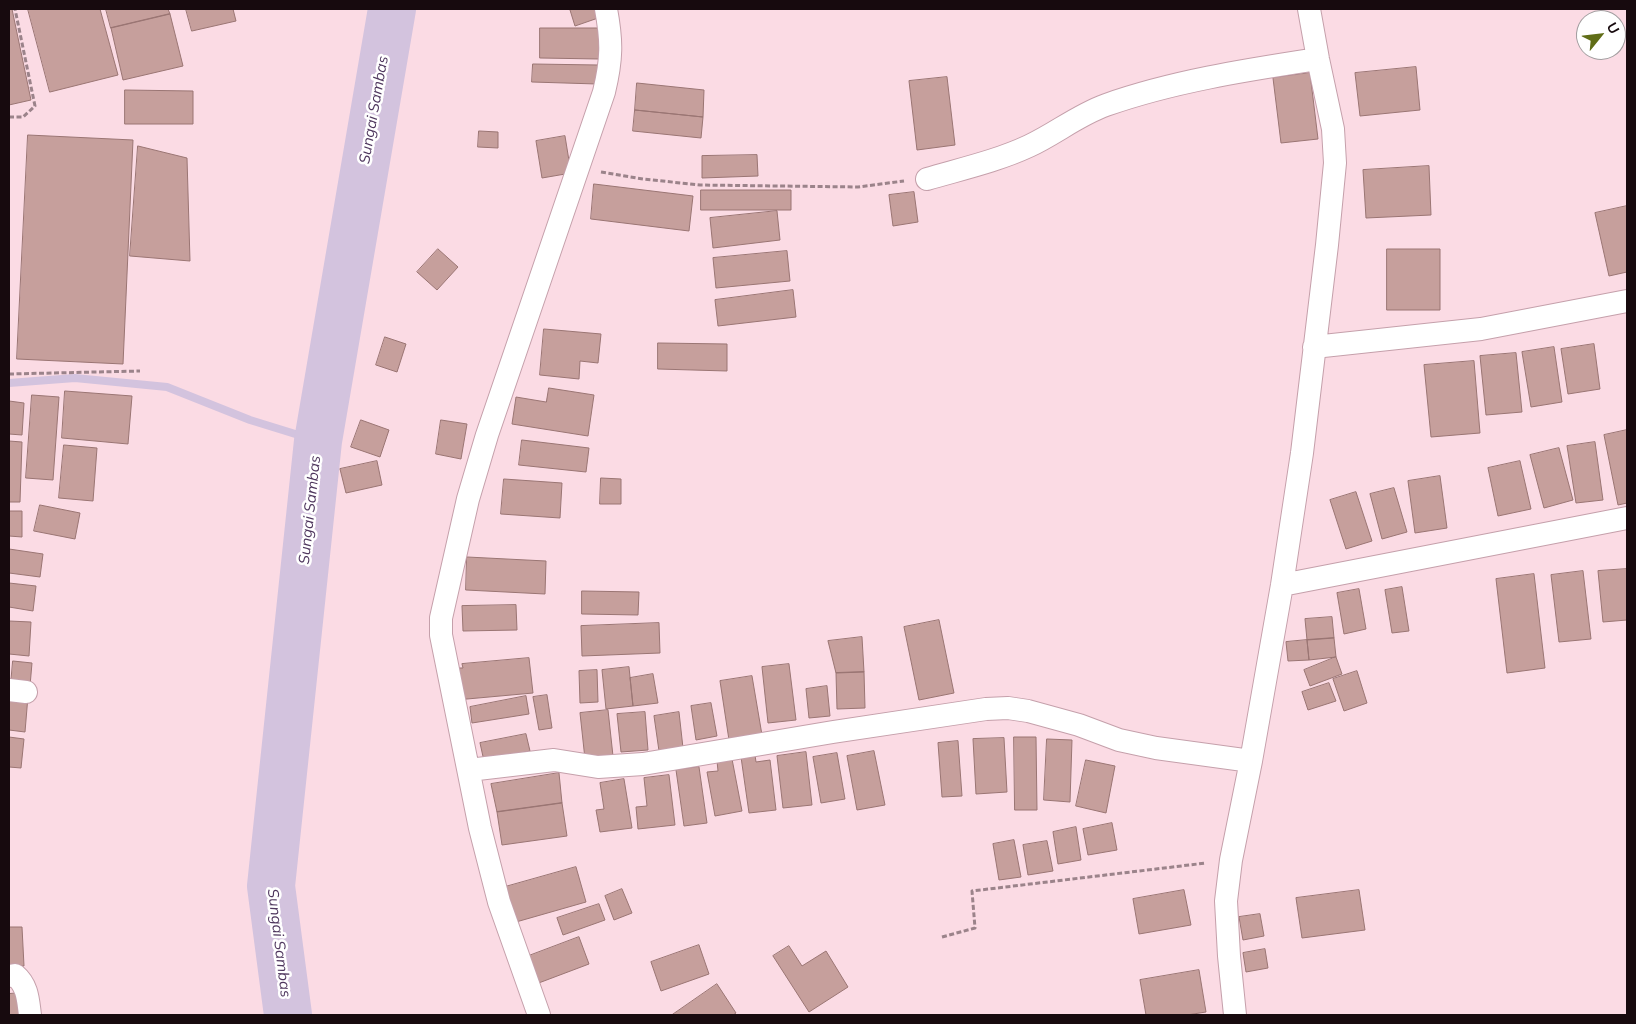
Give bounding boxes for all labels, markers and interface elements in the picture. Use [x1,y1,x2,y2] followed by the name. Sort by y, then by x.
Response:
[1576,10,1626,60] north arrow
[1603,19,1624,37] text: U
[356,55,392,165] water label: Sungai Sambas
[295,455,325,565] water label: Sungai Sambas
[263,888,295,998] water label: Sungai Sambas

